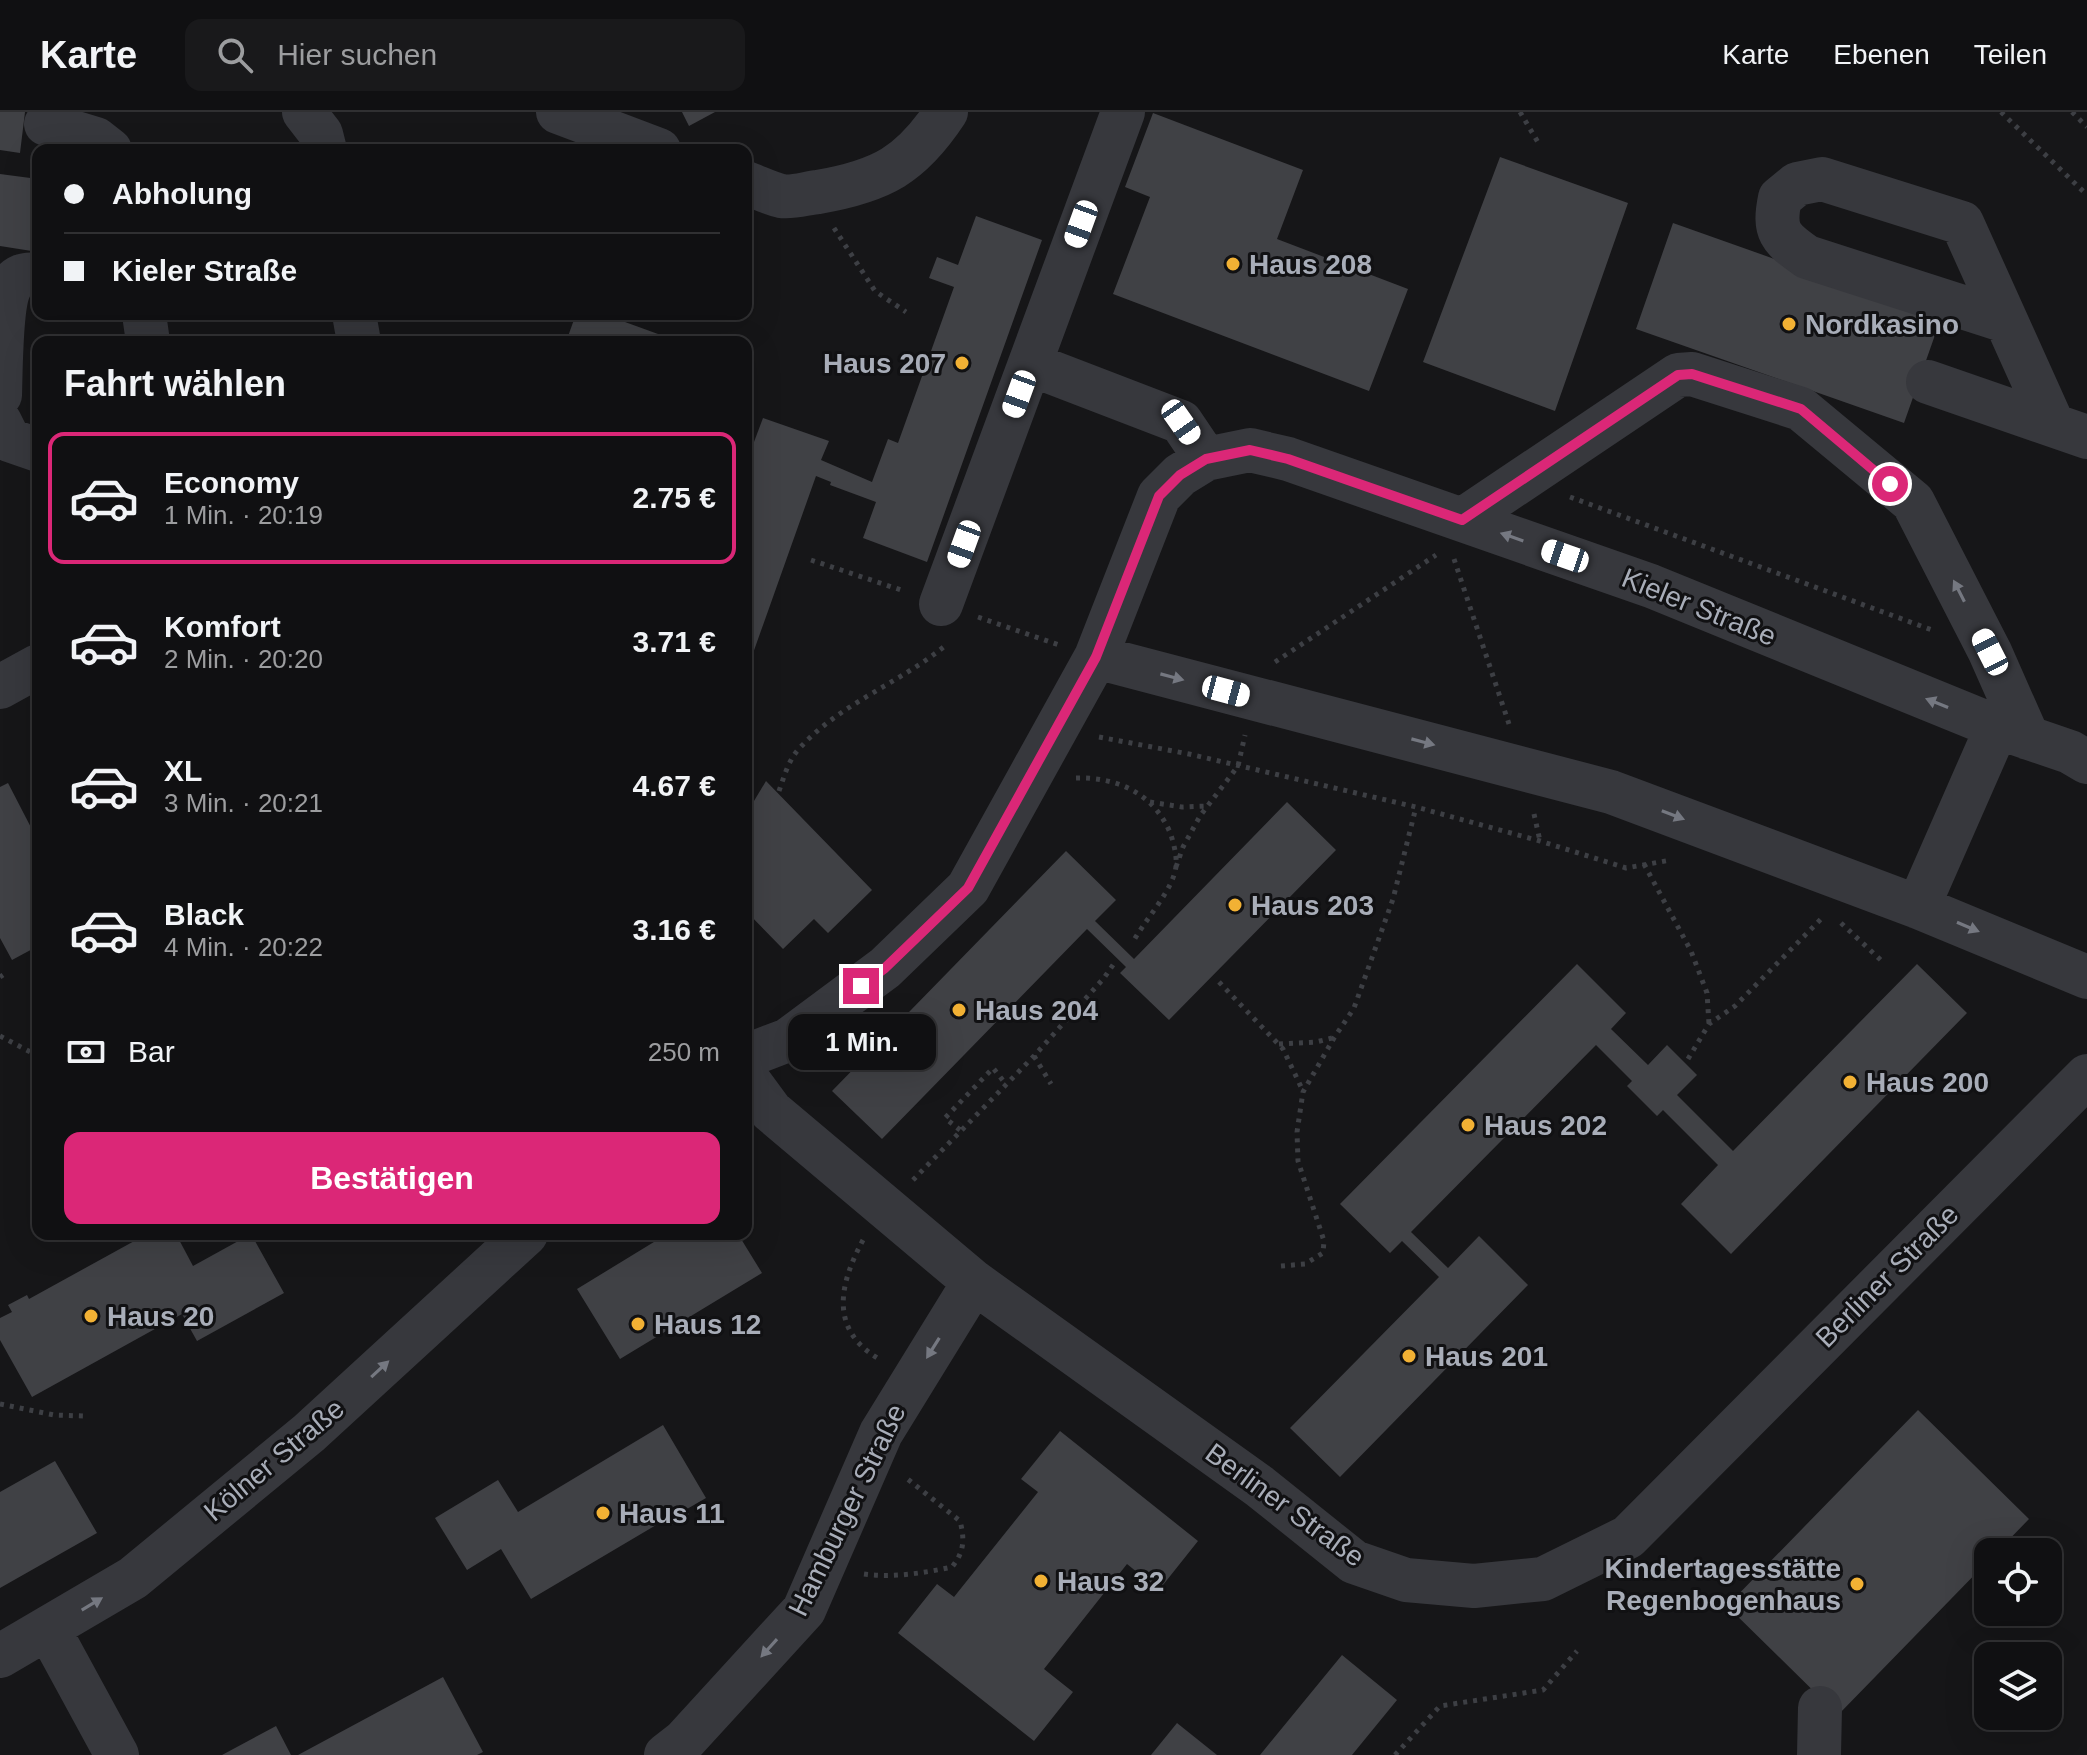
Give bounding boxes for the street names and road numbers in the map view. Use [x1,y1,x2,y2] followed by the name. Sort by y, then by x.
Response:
[1617,562,1781,652] street label: Kieler Straße
[1809,1198,1965,1354] street label: Berliner Straße
[198,1393,350,1527] street label: Kölner Straße
[782,1399,912,1621] street label: Hamburger Straße
[1200,1437,1370,1573] street label: Berliner Straße

